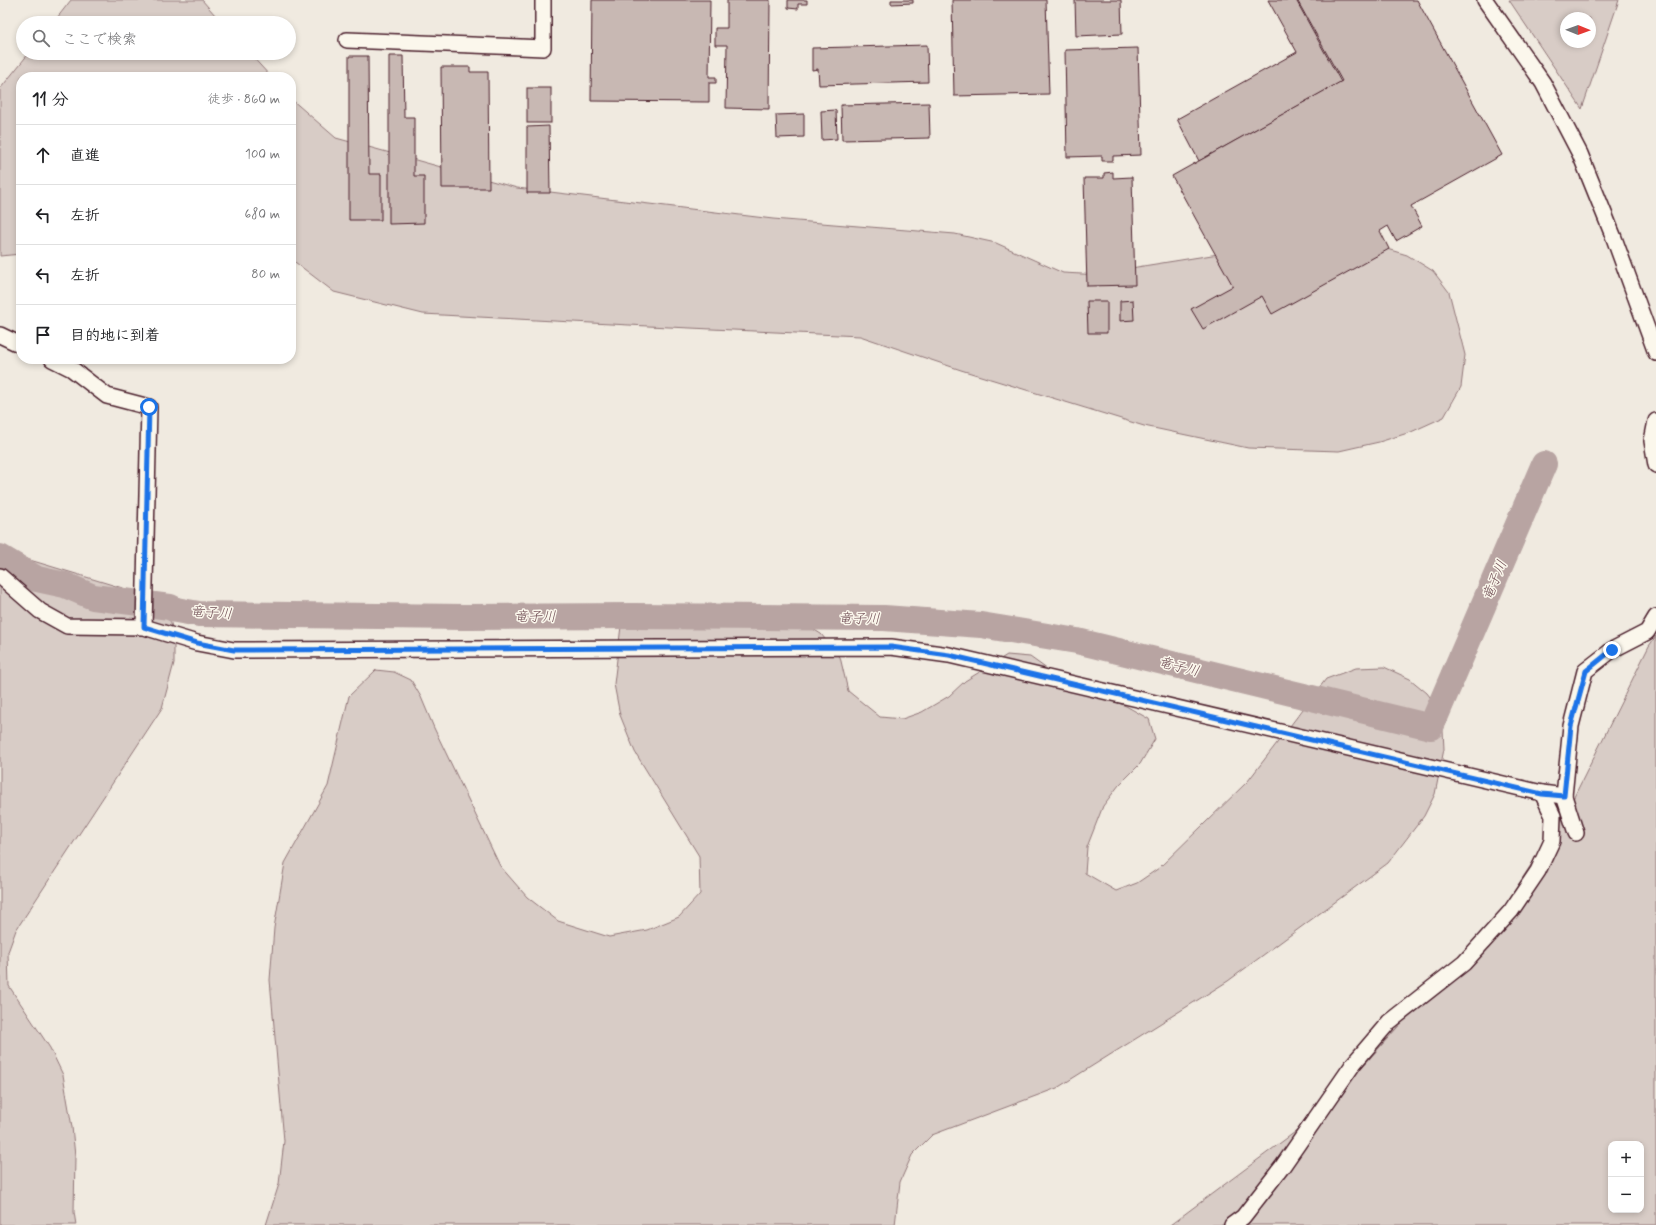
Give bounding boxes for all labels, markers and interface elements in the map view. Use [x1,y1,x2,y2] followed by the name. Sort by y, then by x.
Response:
[1560,12,1596,48] north arrow
[16,16,296,60] search box
[30,27,52,49] icon: search
[62,30,137,50] text: ここで検索
[32,89,69,111] text: 11 分
[208,91,280,108] text: 徒歩 · 860 m
[32,144,54,166] icon: ahead
[70,146,100,166] text: 直進
[245,146,280,163] text: 100 m
[32,204,54,226] icon: left
[70,206,100,226] text: 左折
[245,206,280,223] text: 680 m
[32,264,54,286] icon: left
[70,266,100,286] text: 左折
[251,266,280,283] text: 80 m
[32,324,54,346] icon: arrive
[70,326,160,346] text: 目的地に到着
[140,398,158,416] route start
[1478,558,1511,603] water label: 竜子川
[189,603,233,623] water label: 竜子川
[514,608,556,626] water label: 竜子川
[838,610,880,628] water label: 竜子川
[1603,641,1621,659] route end
[1156,653,1201,681] water label: 竜子川
[1608,1141,1644,1213] map controls
[1608,1141,1644,1177] button: +
[1608,1177,1644,1213] button: −

